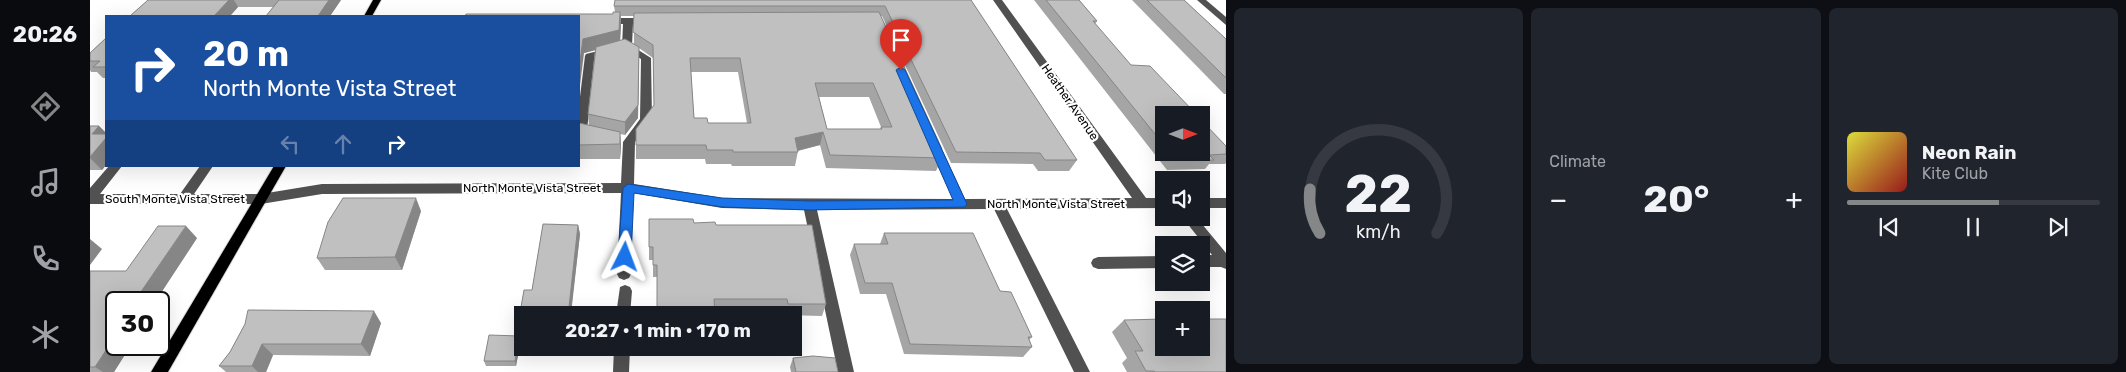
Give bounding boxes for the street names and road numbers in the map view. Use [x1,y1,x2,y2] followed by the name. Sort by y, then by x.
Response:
[1039,61,1102,143] street label: Heather Avenue
[463,181,601,195] street label: North Monte Vista Street
[105,192,245,206] street label: South Monte Vista Street
[987,197,1125,211] street label: North Monte Vista Street

